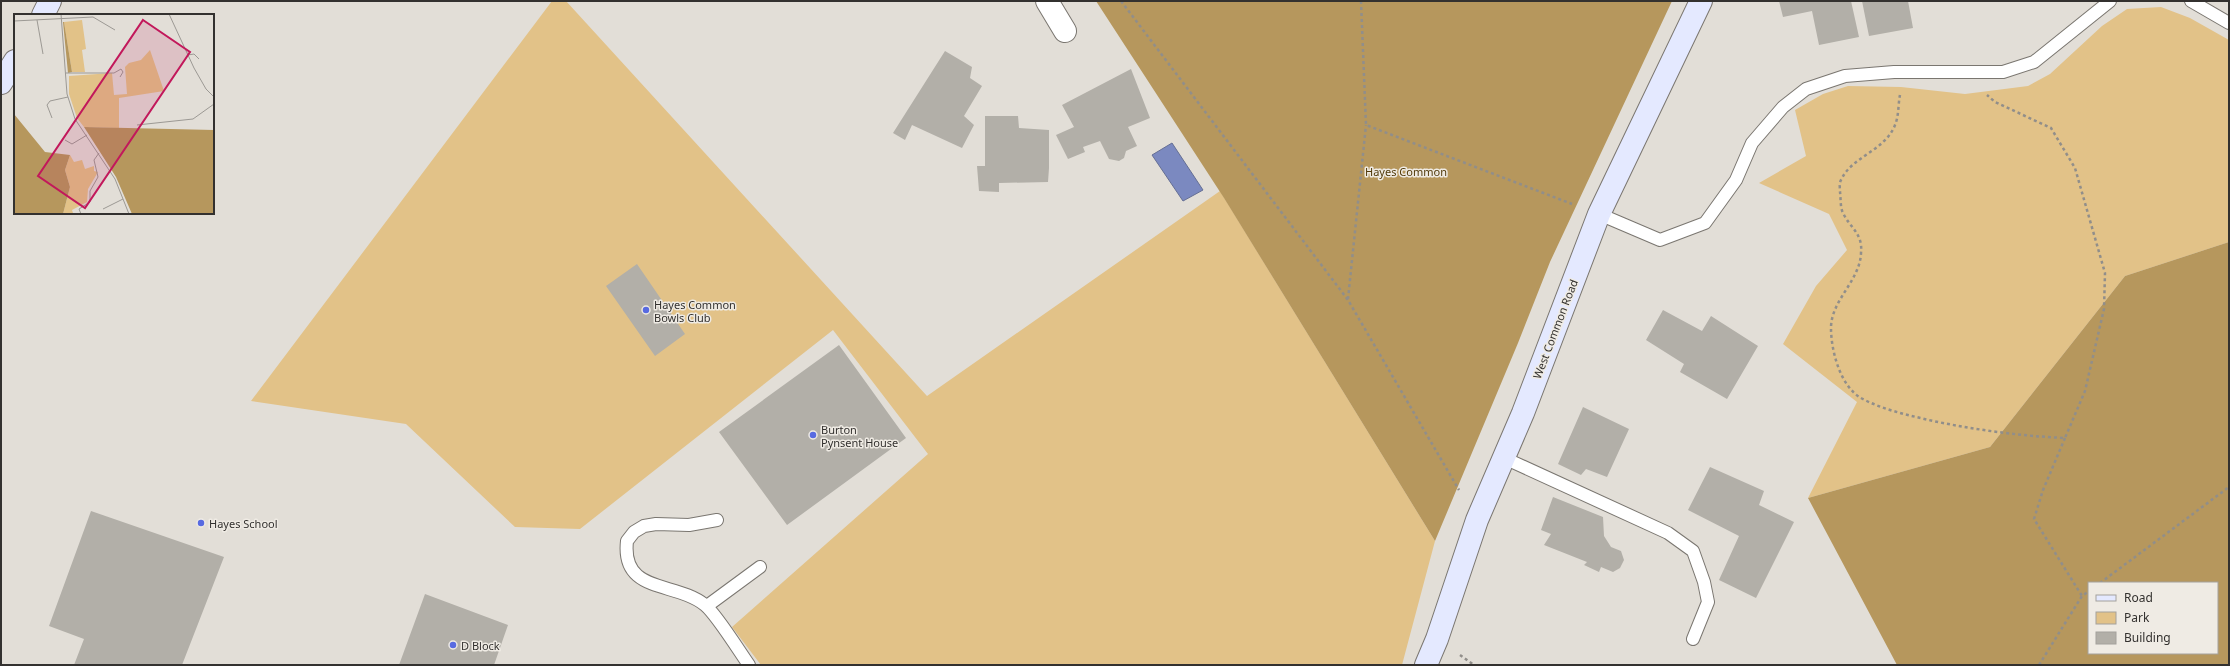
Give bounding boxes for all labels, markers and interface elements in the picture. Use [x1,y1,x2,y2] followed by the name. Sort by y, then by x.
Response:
[14,14,214,214] inset map
[1365,164,1447,179] park label: Hayes Common
[1529,277,1581,381] street label: West Common Road
[654,297,736,325] place label: Hayes Common Bowls Club
[641,305,651,315] marker: Hayes Common Bowls Club
[821,422,898,450] place label: Burton Pynsent House
[808,430,818,440] marker: Burton Pynsent House
[209,516,278,531] place label: Hayes School
[196,518,206,528] marker: Hayes School
[2088,582,2218,654] legend
[2124,589,2153,606] text: Road
[2124,609,2150,626] text: Park
[2124,629,2171,646] text: Building
[461,638,500,653] place label: D Block
[448,640,458,650] marker: D Block

